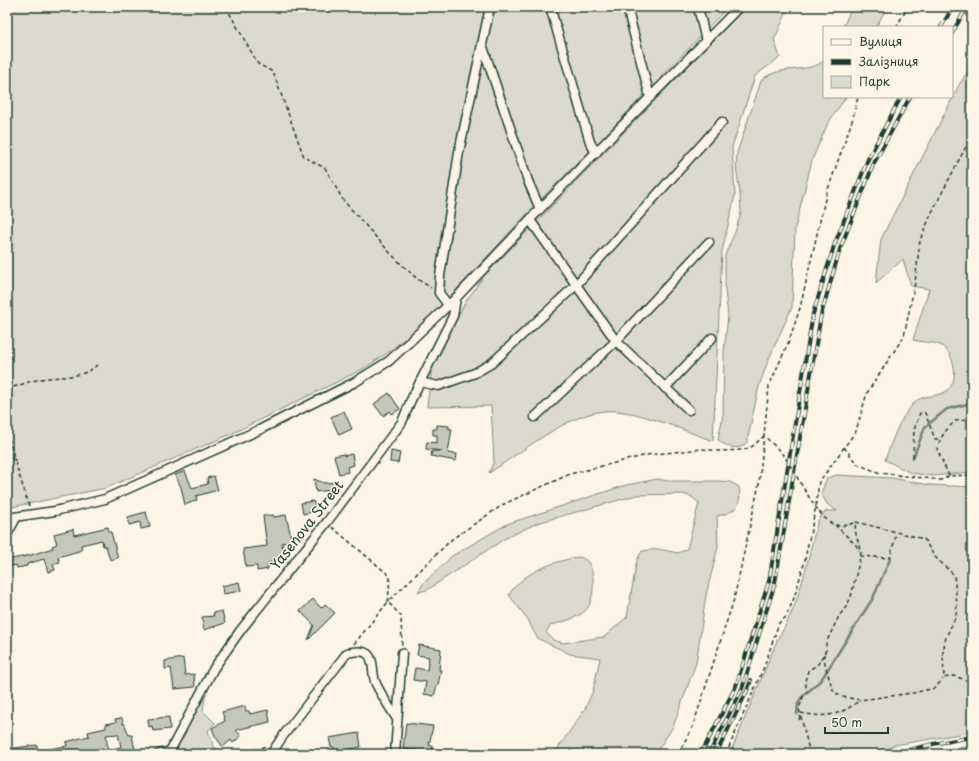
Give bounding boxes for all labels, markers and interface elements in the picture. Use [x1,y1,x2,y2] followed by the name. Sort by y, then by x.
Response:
[823,26,953,98] legend
[859,32,902,50] text: Вулиця
[858,52,918,70] text: Залізниця
[859,72,891,90] text: Парк
[265,475,348,574] street label: Yasenova Street
[825,709,888,735] scale bar
[831,713,862,731] text: 50 m

